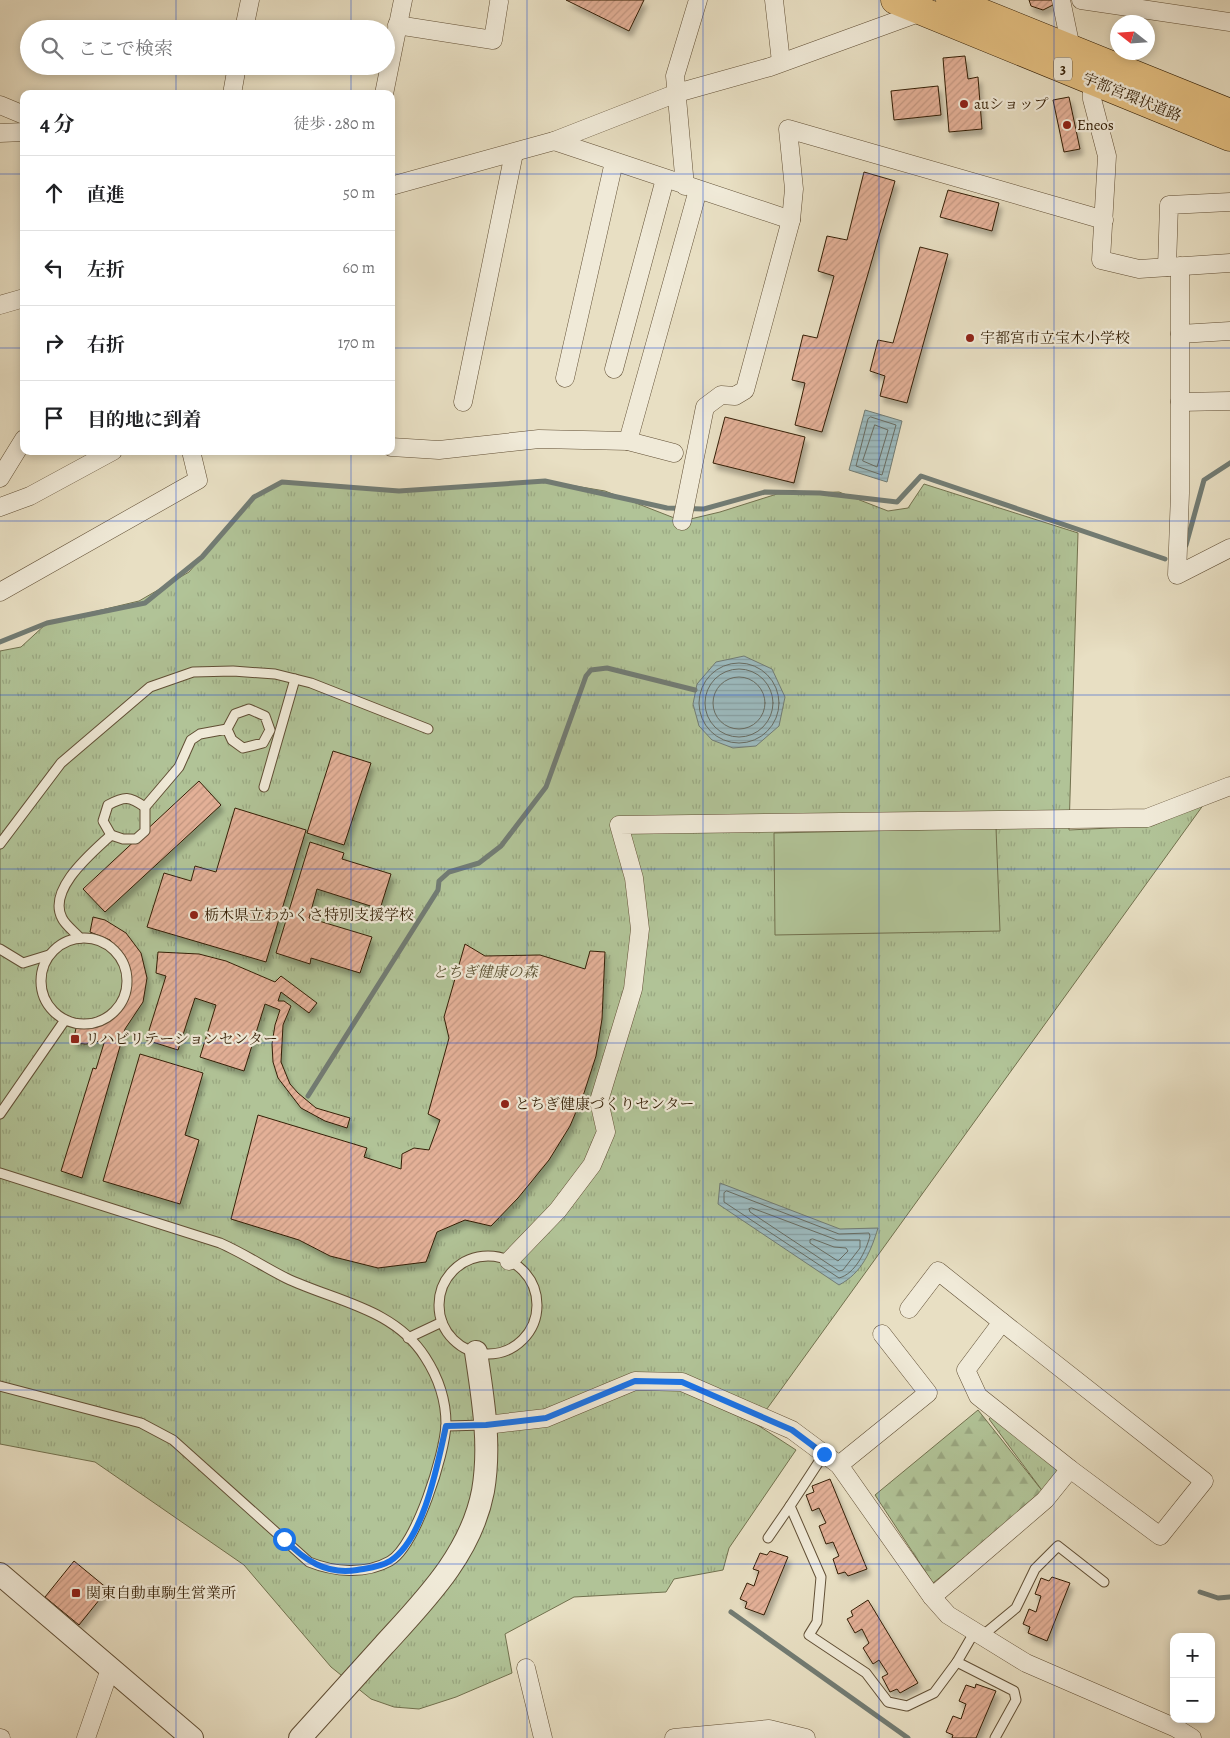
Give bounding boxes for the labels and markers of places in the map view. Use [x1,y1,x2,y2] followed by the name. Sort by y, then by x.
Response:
[974,94,1049,114] place label: auショップ
[958,98,970,110] marker: auショップ
[1077,115,1114,135] place label: Eneos
[1061,119,1073,131] marker: Eneos
[980,328,1130,348] place label: 宇都宮市立宝木小学校
[964,332,976,344] marker: 宇都宮市立宝木小学校
[204,905,414,925] place label: 栃木県立わかくさ特別支援学校
[188,909,200,921] marker: 栃木県立わかくさ特別支援学校
[85,1029,278,1049] place label: リハビリテーションセンター
[69,1033,81,1045] marker: リハビリテーションセンター
[515,1094,694,1114] place label: とちぎ健康づくりセンター
[499,1098,511,1110] marker: とちぎ健康づくりセンター
[86,1583,236,1603] place label: 関東自動車駒生営業所
[70,1587,82,1599] marker: 関東自動車駒生営業所

